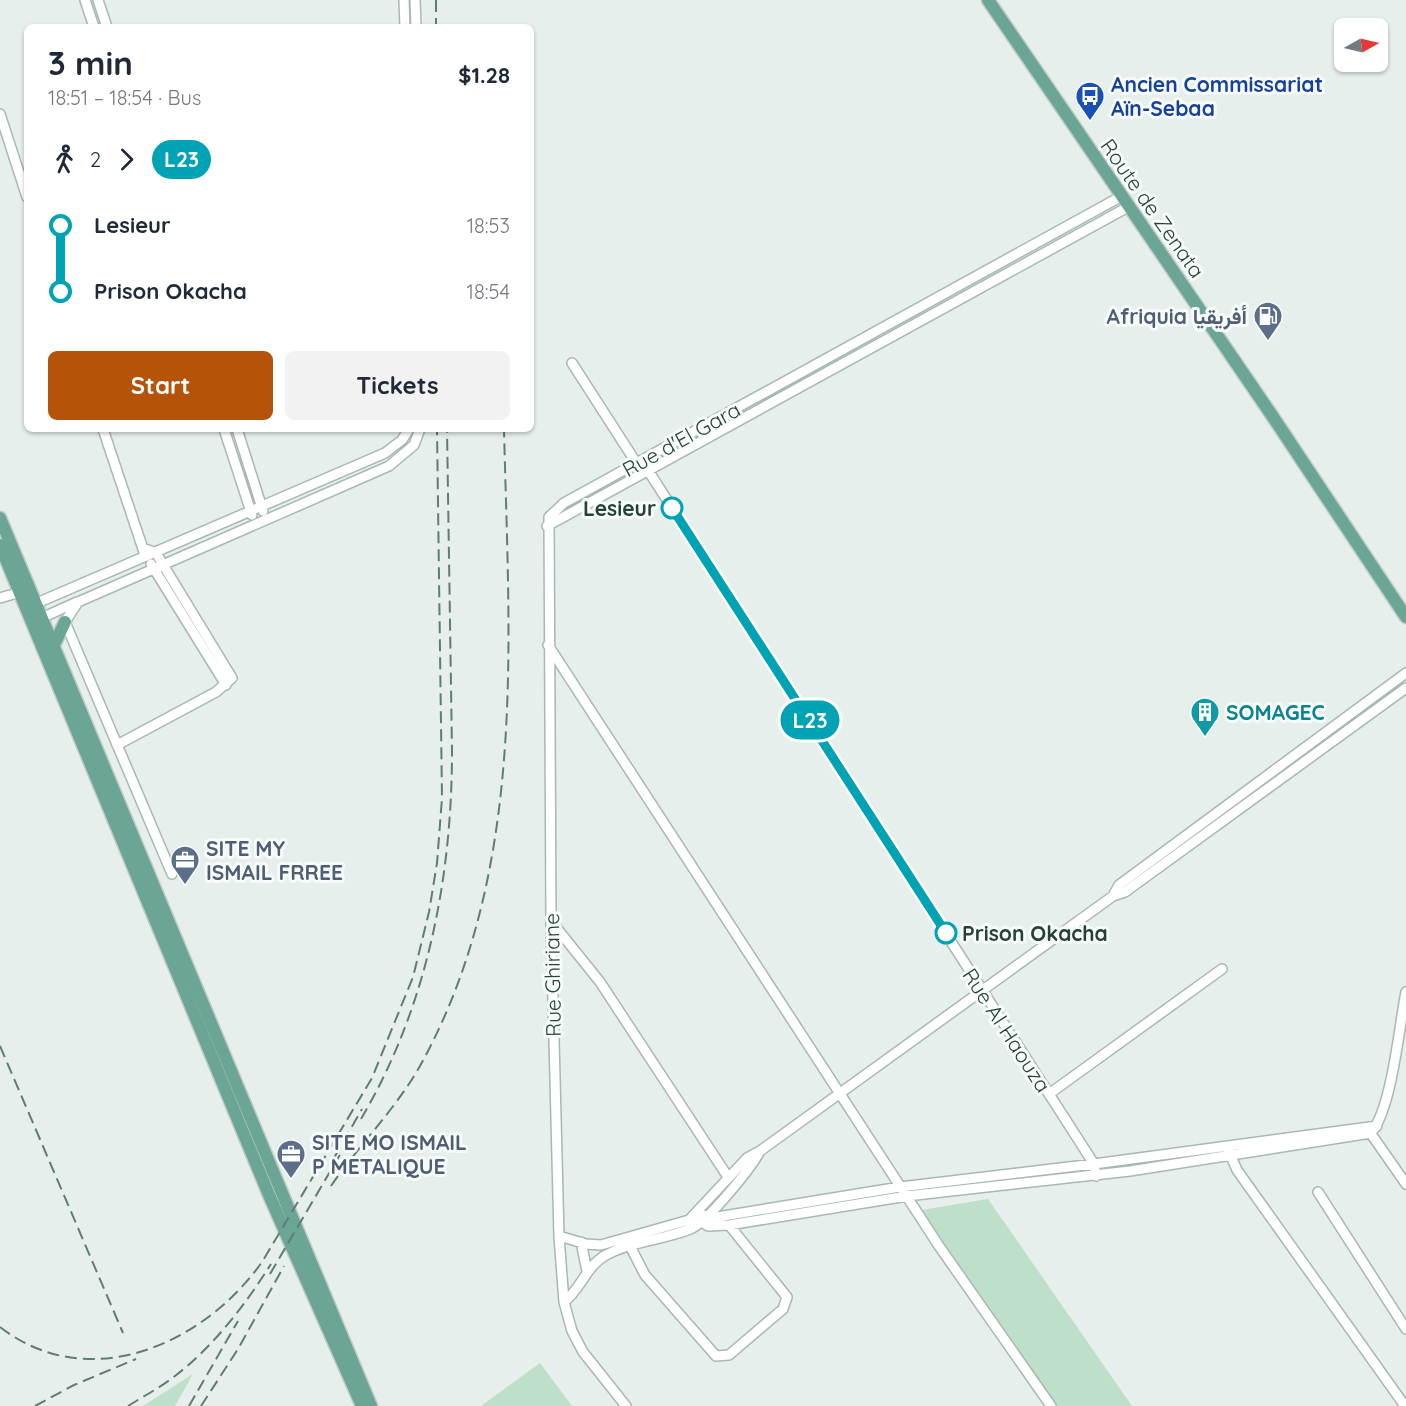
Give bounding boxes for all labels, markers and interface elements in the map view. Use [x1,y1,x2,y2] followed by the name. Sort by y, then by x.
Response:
[1334,18,1388,72] north arrow
[1334,18,1388,72] map controls
[48,42,133,83] text: 3 min
[458,61,510,89] text: $1.28
[1111,71,1323,121] place label: Ancien Commissariat Aïn-Sebaa
[1074,80,1106,122] bus stop icon: Ancien Commissariat Aïn-Sebaa
[48,85,201,110] text: 18:51 – 18:54 · Bus
[1095,134,1211,282] street label: Route de Zenata
[48,143,81,176] icon: walk
[110,143,143,176] icon: forward
[164,146,199,172] text: L23
[90,147,101,172] text: 2
[94,211,171,239] text: Lesieur
[467,213,510,238] text: 18:53
[94,277,247,305] text: Prison Okacha
[467,279,510,304] text: 18:54
[1252,300,1284,342] fuel station icon: Afriquia أفريقيا
[1107,303,1247,330] place label: Afriquia أفريقيا
[48,351,273,420] button: Start
[285,351,510,420] button: Tickets
[617,396,745,482] street label: Rue d'El Gara
[583,495,656,521] place label: Lesieur
[661,497,683,519] marker: Lesieur
[1189,696,1221,738] building icon: SOMAGEC
[1226,699,1325,725] place label: SOMAGEC
[776,700,844,740] line badge: L23
[792,707,828,733] text: L23
[206,835,343,885] place label: SITE MY ISMAIL FRREE
[169,844,201,886] office icon: SITE MY ISMAIL FRREE
[538,913,566,1037] street label: Rue Ghiriane
[962,920,1108,946] place label: Prison Okacha
[935,922,957,944] marker: Prison Okacha
[957,963,1057,1097] street label: Rue Al Haouza
[312,1129,467,1179] place label: SITE MO ISMAIL P METALIQUE
[275,1138,307,1180] office icon: SITE MO ISMAIL P METALIQUE

